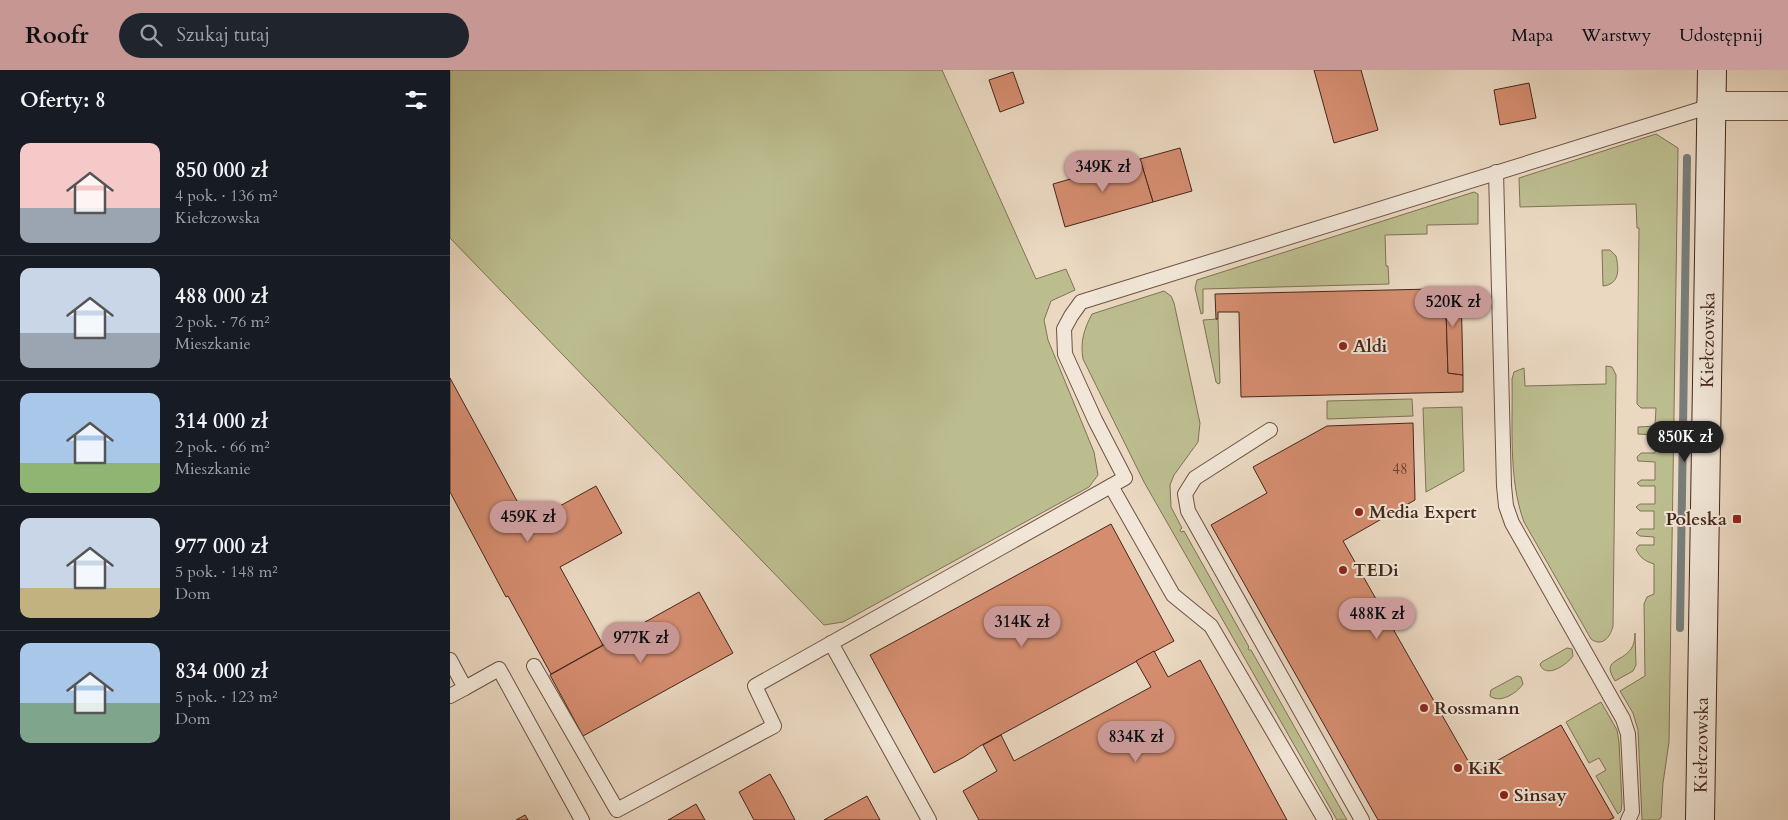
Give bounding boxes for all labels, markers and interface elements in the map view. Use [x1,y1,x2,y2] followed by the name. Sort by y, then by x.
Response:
[119,13,469,58] search box
[25,19,89,52] text: Roofr
[137,21,165,49] icon: search
[177,22,270,48] text: Szukaj tutaj
[1511,23,1553,48] text: Mapa
[1581,23,1651,48] text: Warstwy
[1679,23,1763,48] text: Udostępnij
[20,86,106,115] text: Oferty: 8
[402,86,430,114] icon: filters
[1057,150,1149,193] pin: 349K zł
[175,156,268,185] text: 850 000 zł
[1076,156,1130,178] text: 349K zł
[60,163,120,223] icon: home
[175,185,278,207] text: 4 pok. · 136 m²
[175,207,260,229] text: Kiełczowska
[175,282,268,311] text: 488 000 zł
[1407,286,1499,328] pin: 520K zł
[60,288,120,348] icon: home
[1426,291,1480,313] text: 520K zł
[1694,292,1721,388] street label: Kiełczowska
[175,311,270,333] text: 2 pok. · 76 m²
[175,333,251,355] text: Mieszkanie
[1353,334,1388,359] place label: Aldi
[1337,340,1349,352] marker: Aldi
[175,407,268,436] text: 314 000 zł
[60,413,120,473] icon: home
[1639,420,1731,463] pin: 850K zł
[1658,426,1712,448] text: 850K zł
[175,436,270,458] text: 2 pok. · 66 m²
[175,458,251,480] text: Mieszkanie
[1392,459,1408,479] house number: 48
[482,500,574,543] pin: 459K zł
[1369,500,1477,525] place label: Media Expert
[501,506,555,528] text: 459K zł
[1353,506,1365,518] marker: Media Expert
[1665,507,1727,532] place label: Poleska
[1731,513,1743,525] marker: Poleska
[175,532,268,561] text: 977 000 zł
[60,538,120,598] icon: home
[1353,558,1399,583] place label: TEDi
[175,561,278,583] text: 5 pok. · 148 m²
[1337,564,1349,576] marker: TEDi
[175,583,210,605] text: Dom
[1331,598,1423,640] pin: 488K zł
[1350,603,1404,625] text: 488K zł
[976,606,1068,648] pin: 314K zł
[995,611,1049,633] text: 314K zł
[595,622,687,664] pin: 977K zł
[614,627,668,649] text: 977K zł
[175,657,268,686] text: 834 000 zł
[60,663,120,723] icon: home
[175,686,278,708] text: 5 pok. · 123 m²
[1434,696,1520,721] place label: Rossmann
[1688,697,1714,793] street label: Kiełczowska
[1418,702,1430,714] marker: Rossmann
[175,708,210,730] text: Dom
[1090,720,1182,763] pin: 834K zł
[1109,726,1163,748] text: 834K zł
[1468,756,1503,781] place label: KiK
[1452,762,1464,774] marker: KiK
[1514,783,1567,808] place label: Sinsay
[1498,789,1510,801] marker: Sinsay

